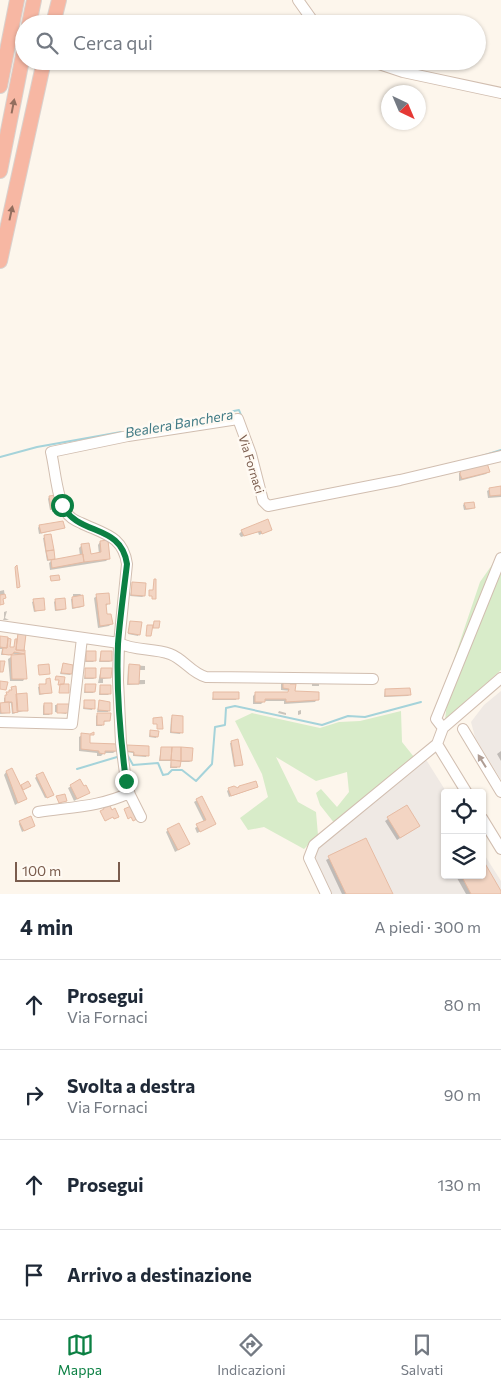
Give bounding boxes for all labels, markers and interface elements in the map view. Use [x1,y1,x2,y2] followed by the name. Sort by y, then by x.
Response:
[15,15,486,70] search box
[33,29,61,57] icon: search
[73,31,153,54] text: Cerca qui
[381,85,426,130] north arrow
[9,98,17,114] one-way arrow
[8,205,16,221] one-way arrow
[124,405,234,441] water label: Bealera Banchera
[236,433,268,495] street label: Via Fornaci
[51,494,74,517] route start
[477,754,486,767] one-way arrow
[115,770,138,793] route end
[441,789,486,879] map controls
[441,789,486,834] button: locate
[441,834,486,879] button: layers
[15,859,120,882] scale bar
[22,862,61,879] text: 100 m
[20,914,73,939] text: 4 min
[375,917,481,936] text: A piedi · 300 m
[67,984,144,1007] text: Prosegui
[20,991,48,1019] icon: ahead
[444,995,481,1014] text: 80 m
[67,1007,148,1026] text: Via Fornaci
[67,1074,195,1097] text: Svolta a destra
[20,1081,48,1109] icon: right
[444,1085,481,1104] text: 90 m
[67,1097,148,1116] text: Via Fornaci
[20,1171,48,1199] icon: ahead
[67,1173,144,1196] text: Prosegui
[438,1175,481,1194] text: 130 m
[20,1261,48,1289] icon: arrive
[67,1263,252,1286] text: Arrivo a destinazione
[58,1331,102,1378] tab: Mappa
[217,1331,286,1378] tab: Indicazioni
[401,1331,443,1378] tab: Salvati

